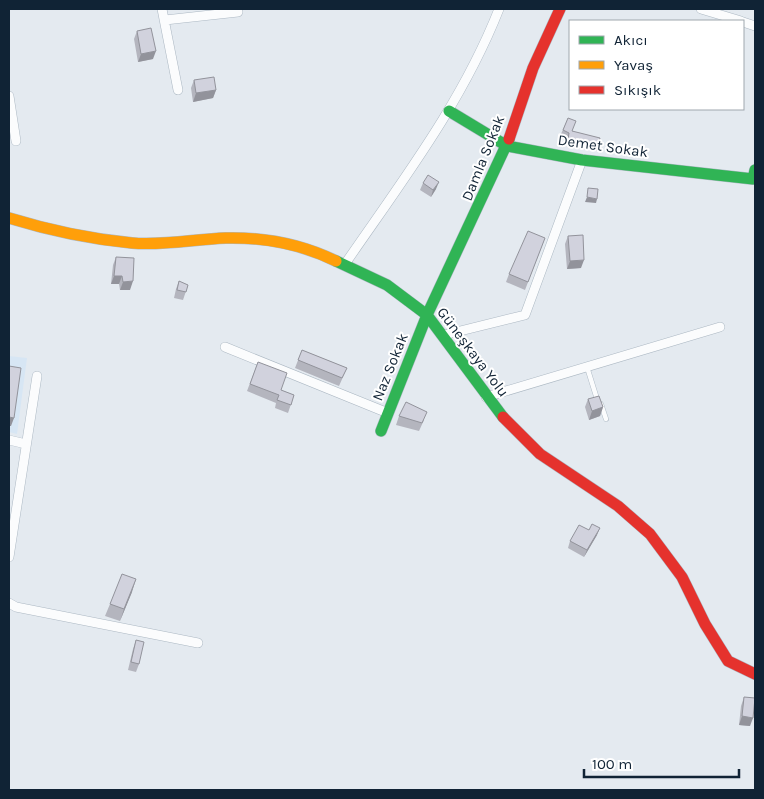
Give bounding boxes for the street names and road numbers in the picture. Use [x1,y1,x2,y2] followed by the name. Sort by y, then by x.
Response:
[458,113,508,203] street label: Damla Sokak
[557,131,649,161] street label: Demet Sokak
[433,304,513,400] street label: Güneşkaya Yolu
[368,330,412,404] street label: Naz Sokak

